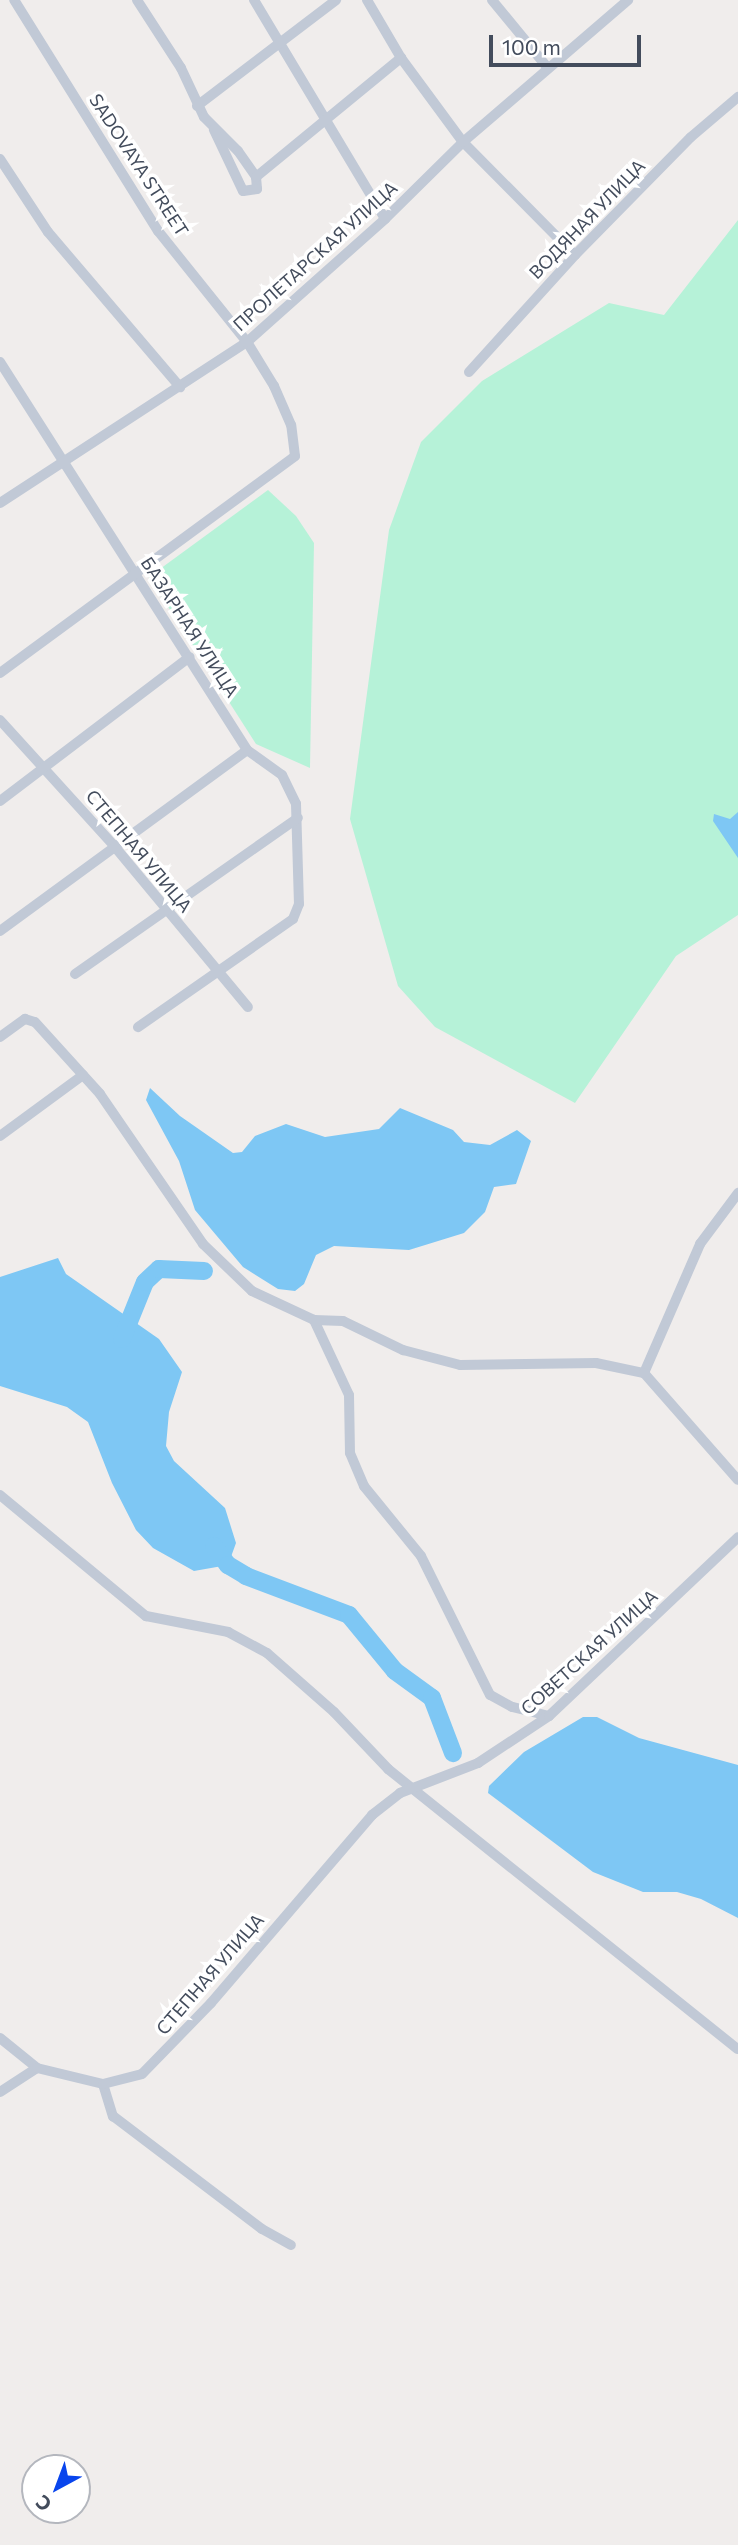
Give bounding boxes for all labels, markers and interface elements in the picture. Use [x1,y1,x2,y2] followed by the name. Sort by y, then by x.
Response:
[493,21,645,65] scale bar
[502,34,561,59] text: 100 m
[85,90,193,240] street label: SADOVAYA STREET
[525,155,649,283] street label: ВОДЯНАЯ УЛИЦА
[229,177,401,335] street label: ПРОЛЕТАРСКАЯ УЛИЦА
[137,553,243,701] street label: БАЗАРНАЯ УЛИЦА
[82,785,196,917] street label: СТЕПНАЯ УЛИЦА
[516,1585,662,1719] street label: СОВЕТСКАЯ УЛИЦА
[152,1909,268,2039] street label: СТЕПНАЯ УЛИЦА
[21,2454,91,2524] north arrow
[31,2491,56,2517] text: С

